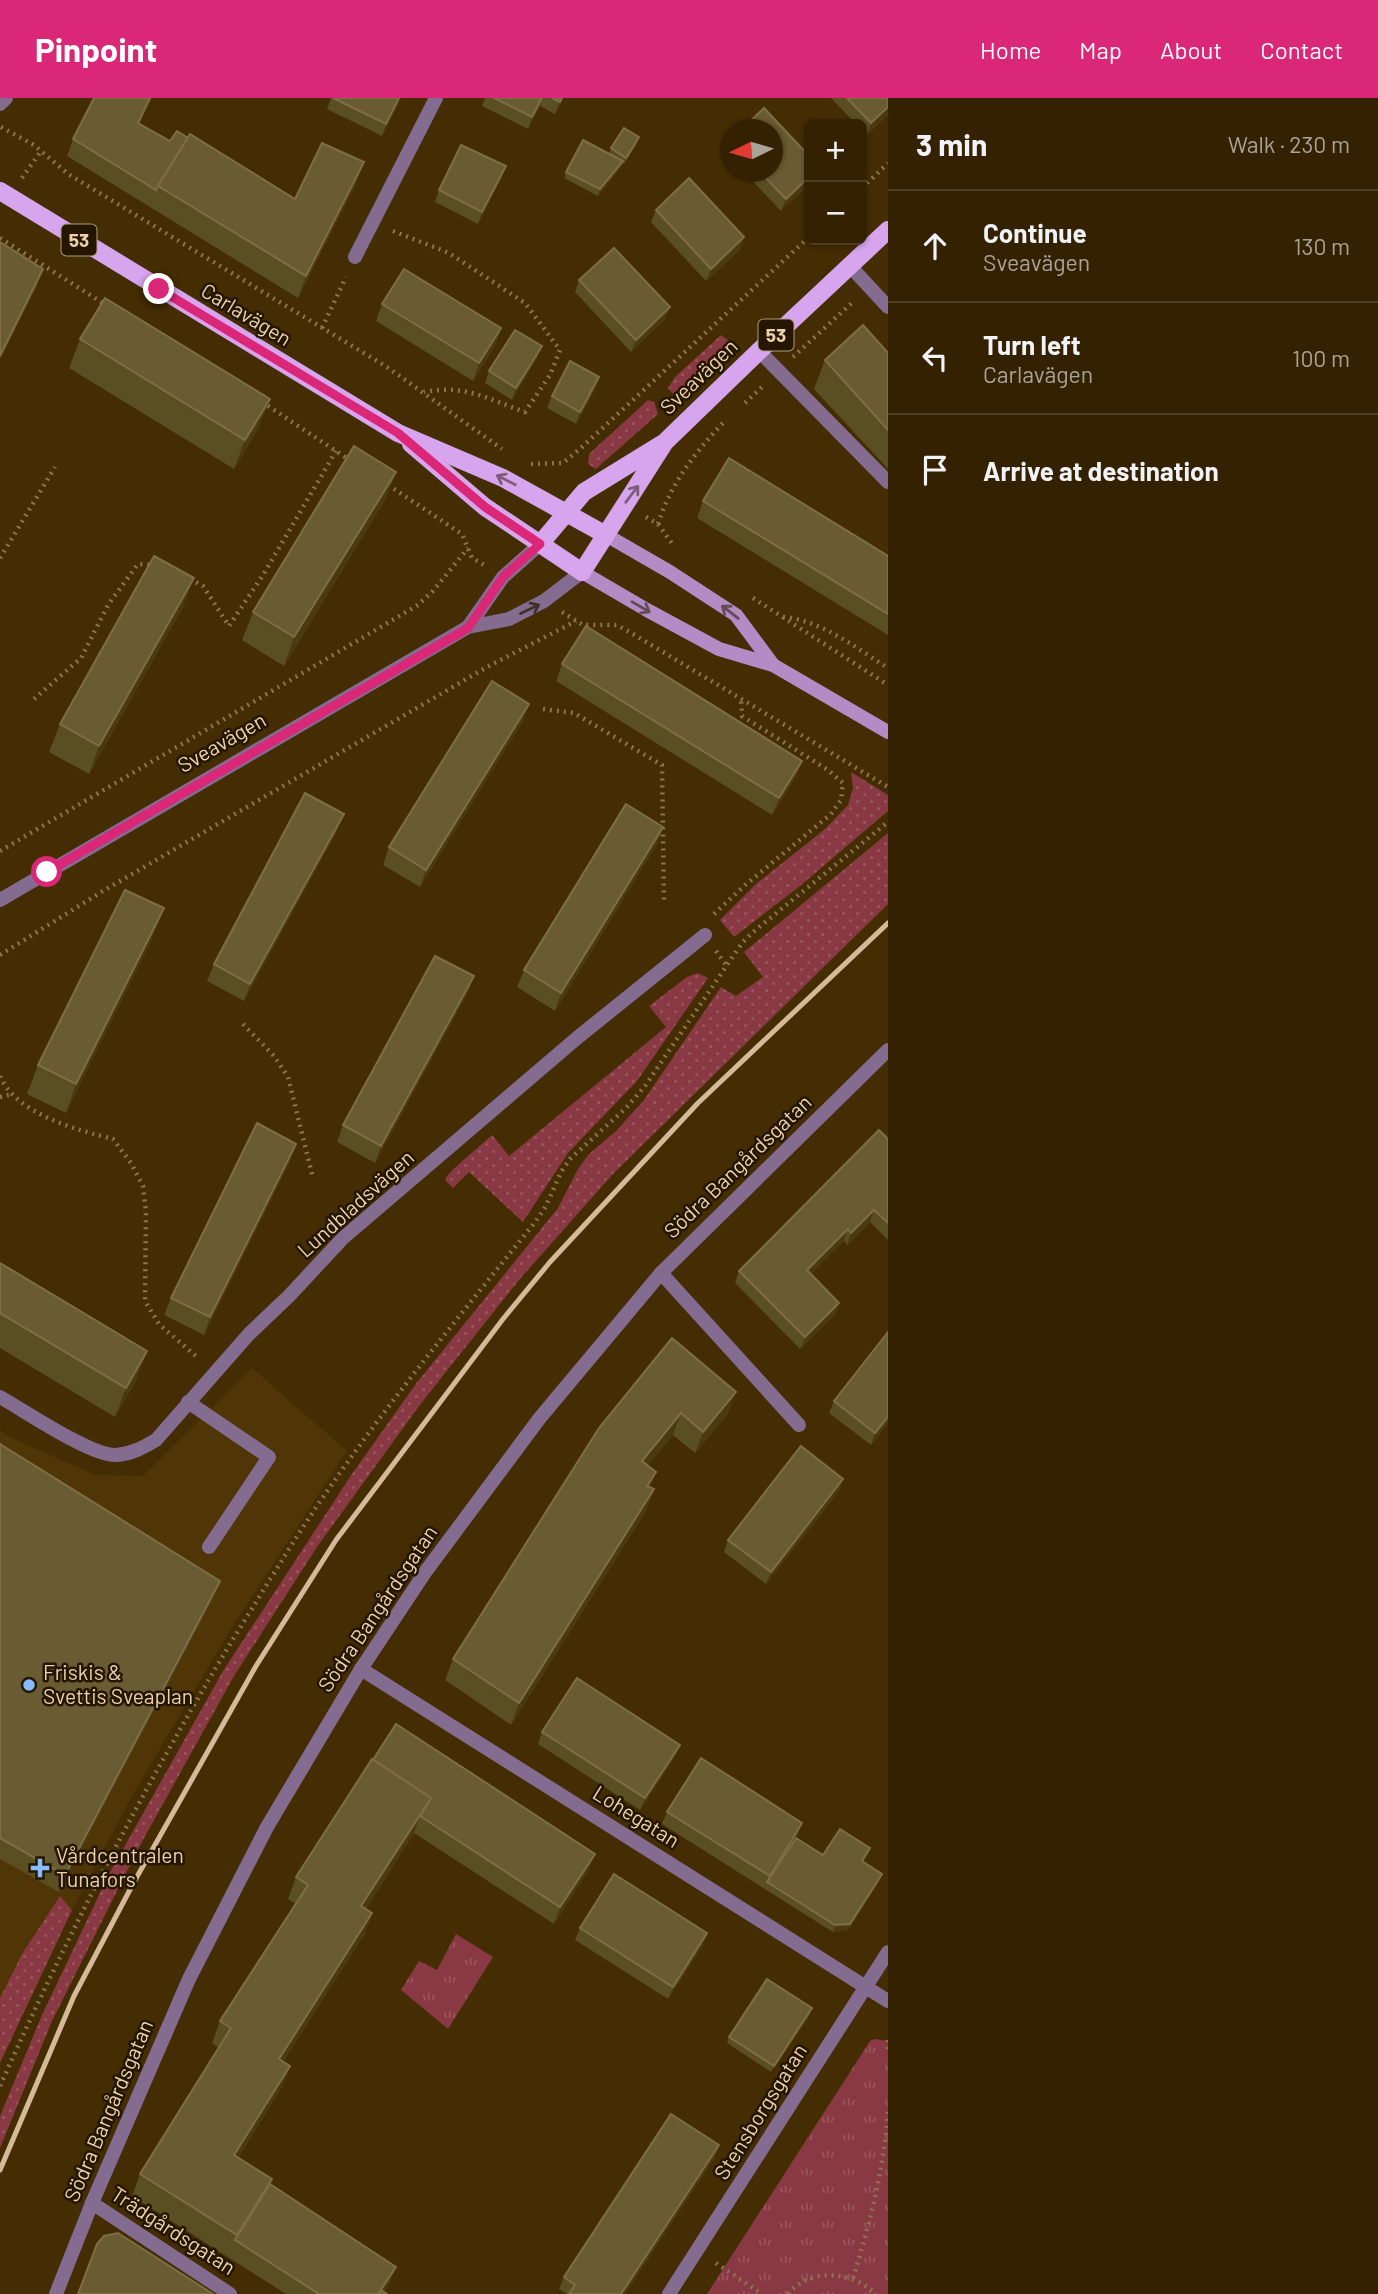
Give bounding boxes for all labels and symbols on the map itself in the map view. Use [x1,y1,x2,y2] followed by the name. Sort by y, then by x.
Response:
[720,119,783,182] north arrow
[62,224,96,256] road number: 53
[143,273,174,304] route end
[197,277,296,350] street label: Carlavägen
[758,319,794,350] road number: 53
[654,333,742,419] street label: Sveavägen
[496,473,517,487] one-way arrow
[625,485,639,504] one-way arrow
[631,600,651,614] one-way arrow
[519,601,540,615] one-way arrow
[721,605,740,620] one-way arrow
[173,706,270,777] street label: Sveavägen
[31,856,62,887] route start
[658,1089,816,1243] street label: Södra Bangårdsgatan
[292,1144,418,1262] street label: Lundbladsvägen
[312,1520,442,1696] street label: Södra Bangårdsgatan
[43,1659,193,1708] place label: Friskis & Svettis Sveaplan
[21,1677,37,1693] marker: Friskis & Svettis Sveaplan
[589,1779,685,1852] street label: Lohegatan
[56,1842,184,1891] place label: Vårdcentralen Tunafors
[30,1858,50,1878] marker: Vårdcentralen Tunafors
[58,2016,157,2205] street label: Södra Bangårdsgatan
[708,2039,811,2184] street label: Stensborgsgatan
[107,2180,241,2279] street label: Trädgårdsgatan

